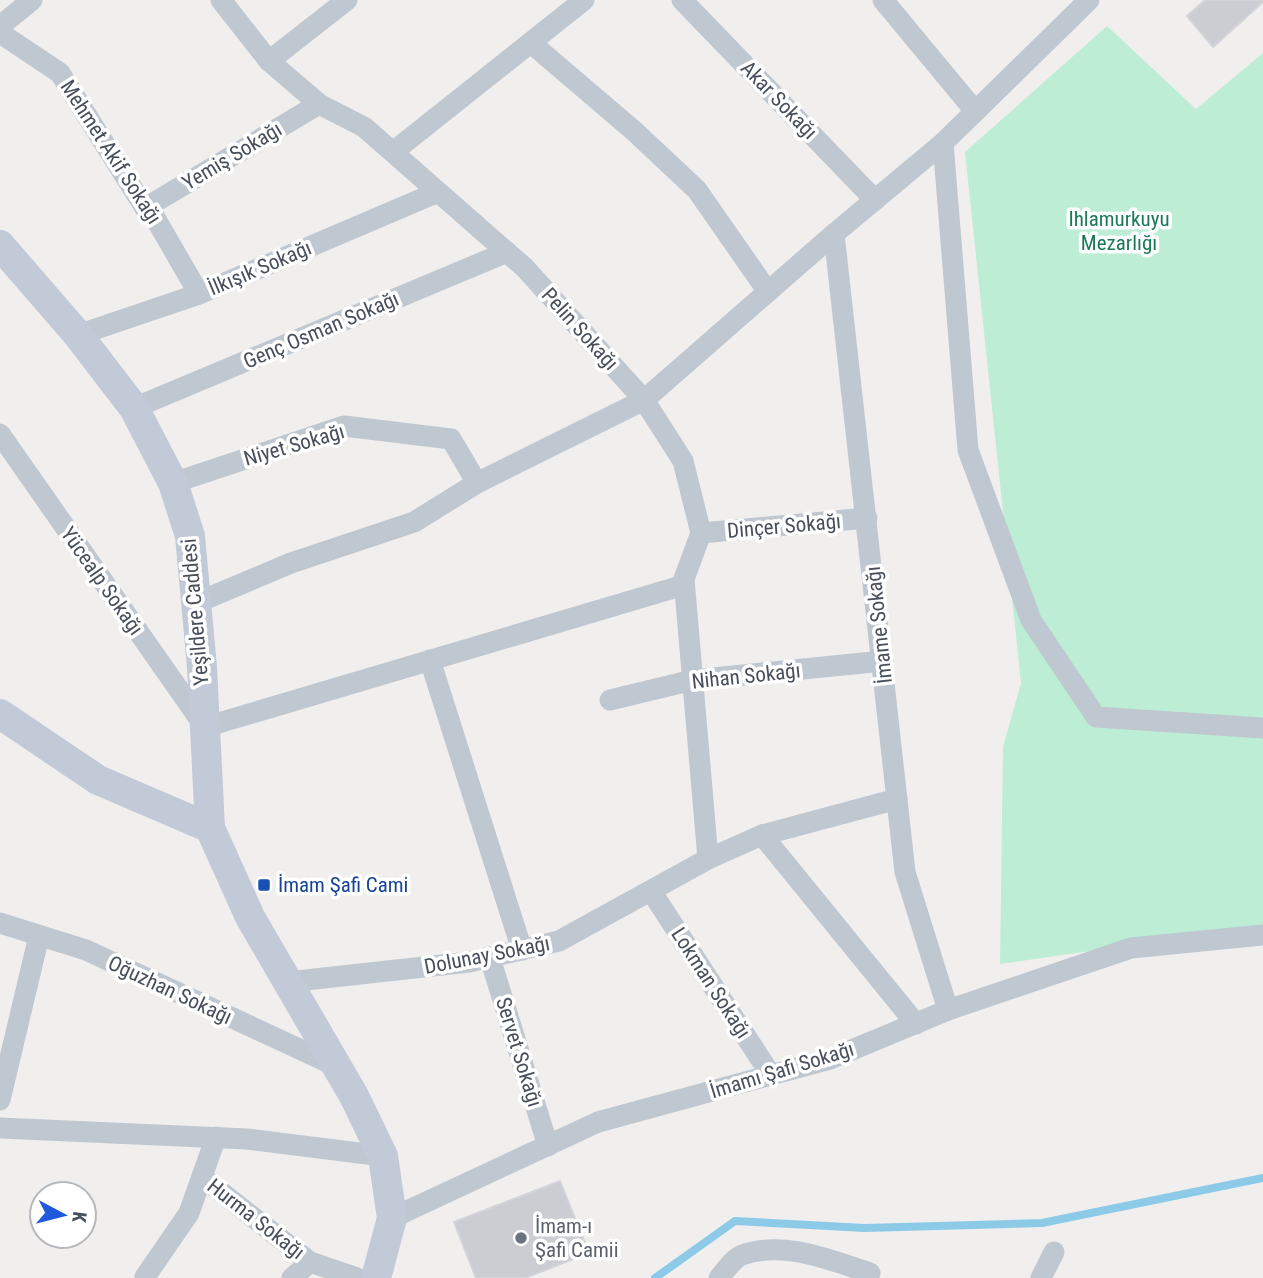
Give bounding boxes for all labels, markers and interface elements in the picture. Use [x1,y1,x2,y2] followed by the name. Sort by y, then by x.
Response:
[736,56,822,144] street label: Akar Sokağı
[56,76,166,228] street label: Mehmet Akif Sokağı
[178,117,286,195] street label: Yemiş Sokağı
[1068,207,1170,255] park label: Ihlamurkuyu Mezarlığı
[205,236,315,300] street label: İlkışık Sokağı
[537,283,623,375] street label: Pelin Sokağı
[240,286,402,374] street label: Genç Osman Sokağı
[241,419,347,471] street label: Niyet Sokağı
[726,509,842,543] street label: Dinçer Sokağı
[56,522,148,640] street label: Yücealp Sokağı
[177,537,213,687] street label: Yeşildere Caddesi
[861,565,897,685] street label: İmame Sokağı
[690,658,802,694] street label: Nihan Sokağı
[278,873,408,897] place label: İmam Şafi Cami
[256,877,272,893] marker: İmam Şafi Cami
[666,923,756,1043] street label: Lokman Sokağı
[422,931,552,979] street label: Dolunay Sokağı
[104,951,236,1029] street label: Oğuzhan Sokağı
[491,994,547,1110] street label: Servet Sokağı
[707,1037,857,1103] street label: İmamı Şafi Sokağı
[203,1174,309,1264] street label: Hurma Sokağı
[28,1180,98,1250] north arrow
[67,1210,91,1224] text: K
[535,1214,618,1262] place label: İmam-ı Şafi Camii
[513,1230,529,1246] marker: İmam-ı Şafi Camii

